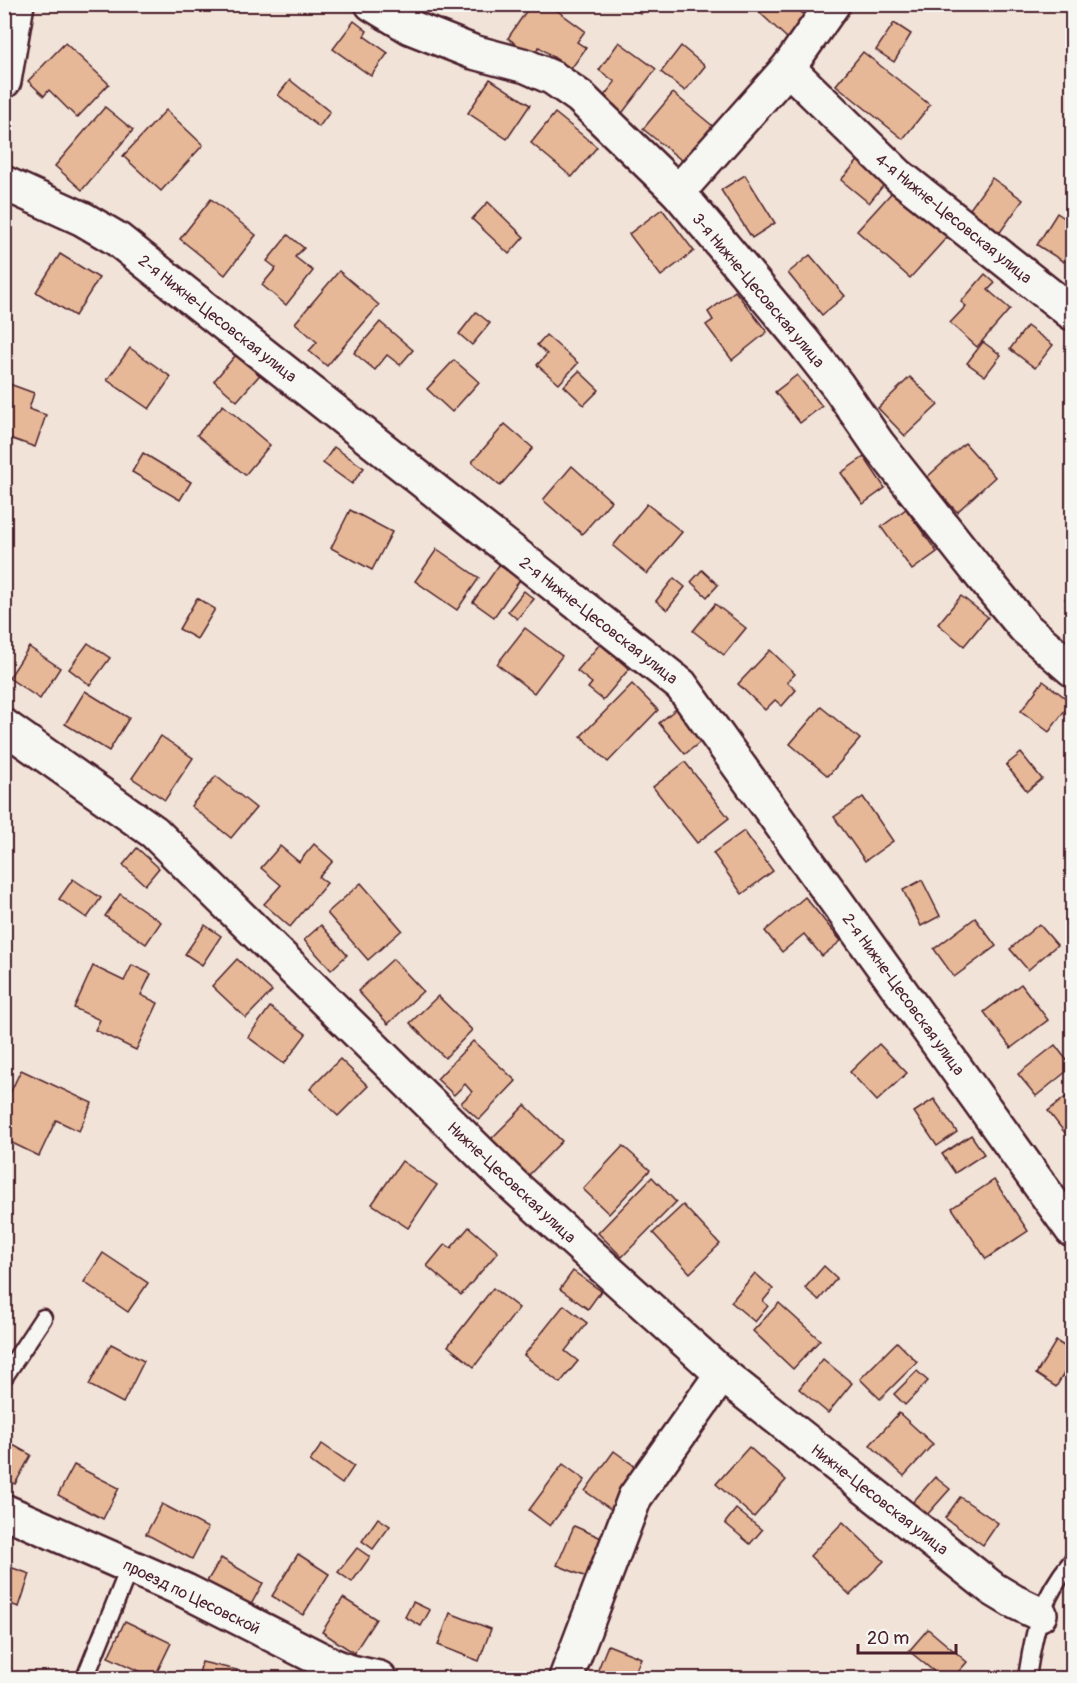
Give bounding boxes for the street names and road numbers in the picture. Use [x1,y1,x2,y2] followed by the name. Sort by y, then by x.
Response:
[871,149,1036,288] street label: 4-я Нижне-Цесовская улица
[688,209,829,372] street label: 3-я Нижне-Цесовская улица
[134,251,301,387] street label: 2-я Нижне-Цесовская улица
[515,553,682,689] street label: 2-я Нижне-Цесовская улица
[838,910,969,1080] street label: 2-я Нижне-Цесовская улица
[443,1118,580,1248] street label: Нижне-Цесовская улица
[807,1440,952,1560] street label: Нижне-Цесовская улица
[120,1555,263,1639] street label: проезд по Цесовской

